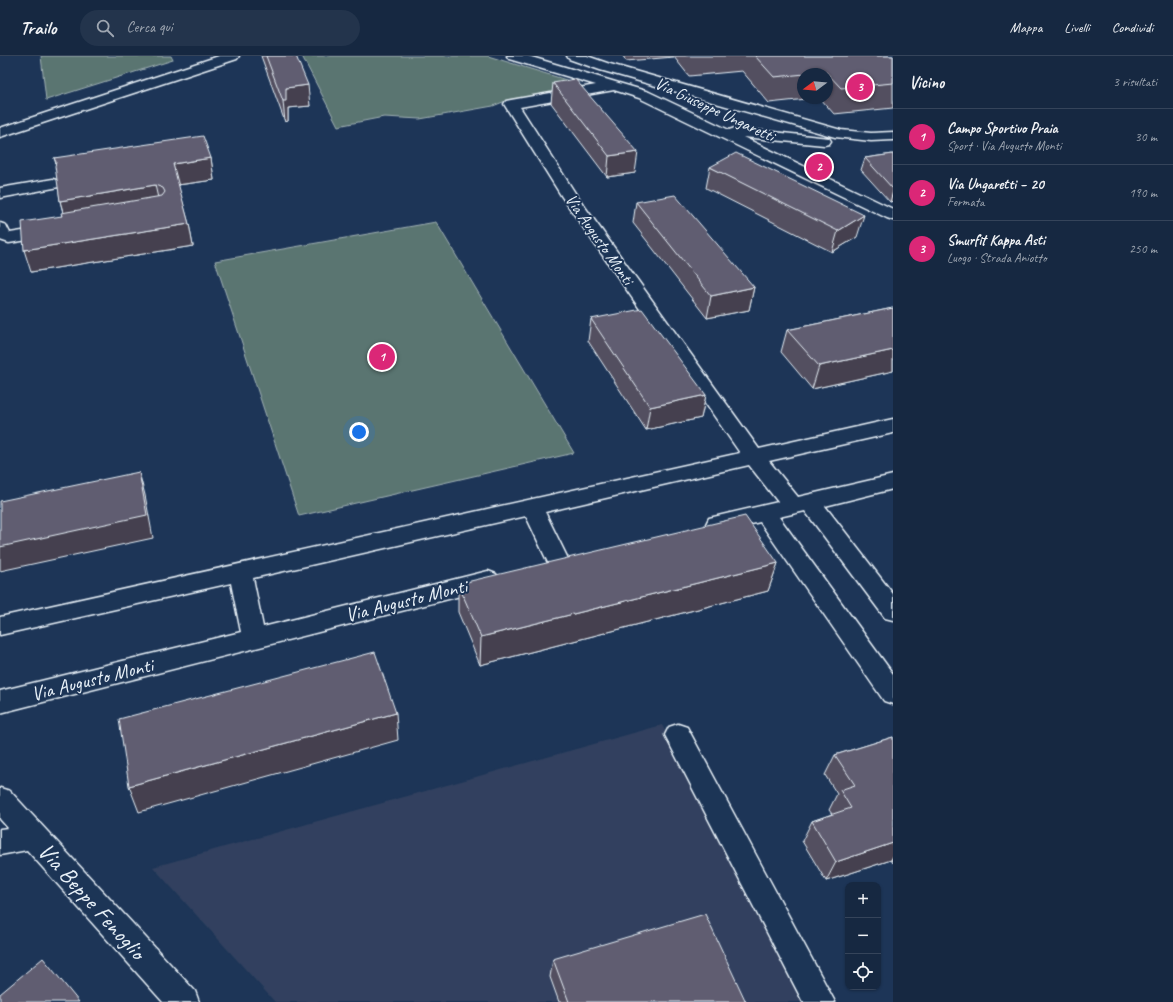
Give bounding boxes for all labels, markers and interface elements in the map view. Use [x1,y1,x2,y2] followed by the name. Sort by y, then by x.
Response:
[80,10,360,46] search box
[20,16,56,40] text: Trailo
[94,17,116,39] icon: search
[126,18,173,37] text: Cerca qui
[1010,19,1042,36] text: Mappa
[1064,19,1090,36] text: Livelli
[1112,19,1153,36] text: Condividi
[797,68,833,104] north arrow
[847,72,873,102] pin: 3
[909,72,944,93] text: Vicino
[652,73,780,148] street label: Via Giuseppe Ungaretti
[1113,74,1157,90] text: 3 risultati
[947,119,1058,138] text: Campo Sportivo Praia
[919,129,925,145] text: 1
[1135,129,1157,145] text: 30 m
[947,138,1061,154] text: Sport · Via Augusto Monti
[806,152,832,182] pin: 2
[947,175,1044,194] text: Via Ungaretti – 20
[919,185,925,201] text: 2
[1129,185,1157,201] text: 190 m
[561,190,640,290] street label: Via Augusto Monti
[947,194,984,210] text: Fermata
[947,231,1045,250] text: Smurfit Kappa Asti
[919,241,925,257] text: 3
[1129,241,1157,257] text: 250 m
[947,250,1047,266] text: Luogo · Strada Aniotto
[369,342,395,372] pin: 1
[349,422,369,442] your location
[343,573,472,628] street label: Via Augusto Monti
[29,652,158,707] street label: Via Augusto Monti
[32,836,154,968] street label: Via Beppe Fenoglio
[845,882,881,990] map controls
[845,882,881,918] button: +
[845,918,881,954] button: −
[845,954,881,990] button: locate

